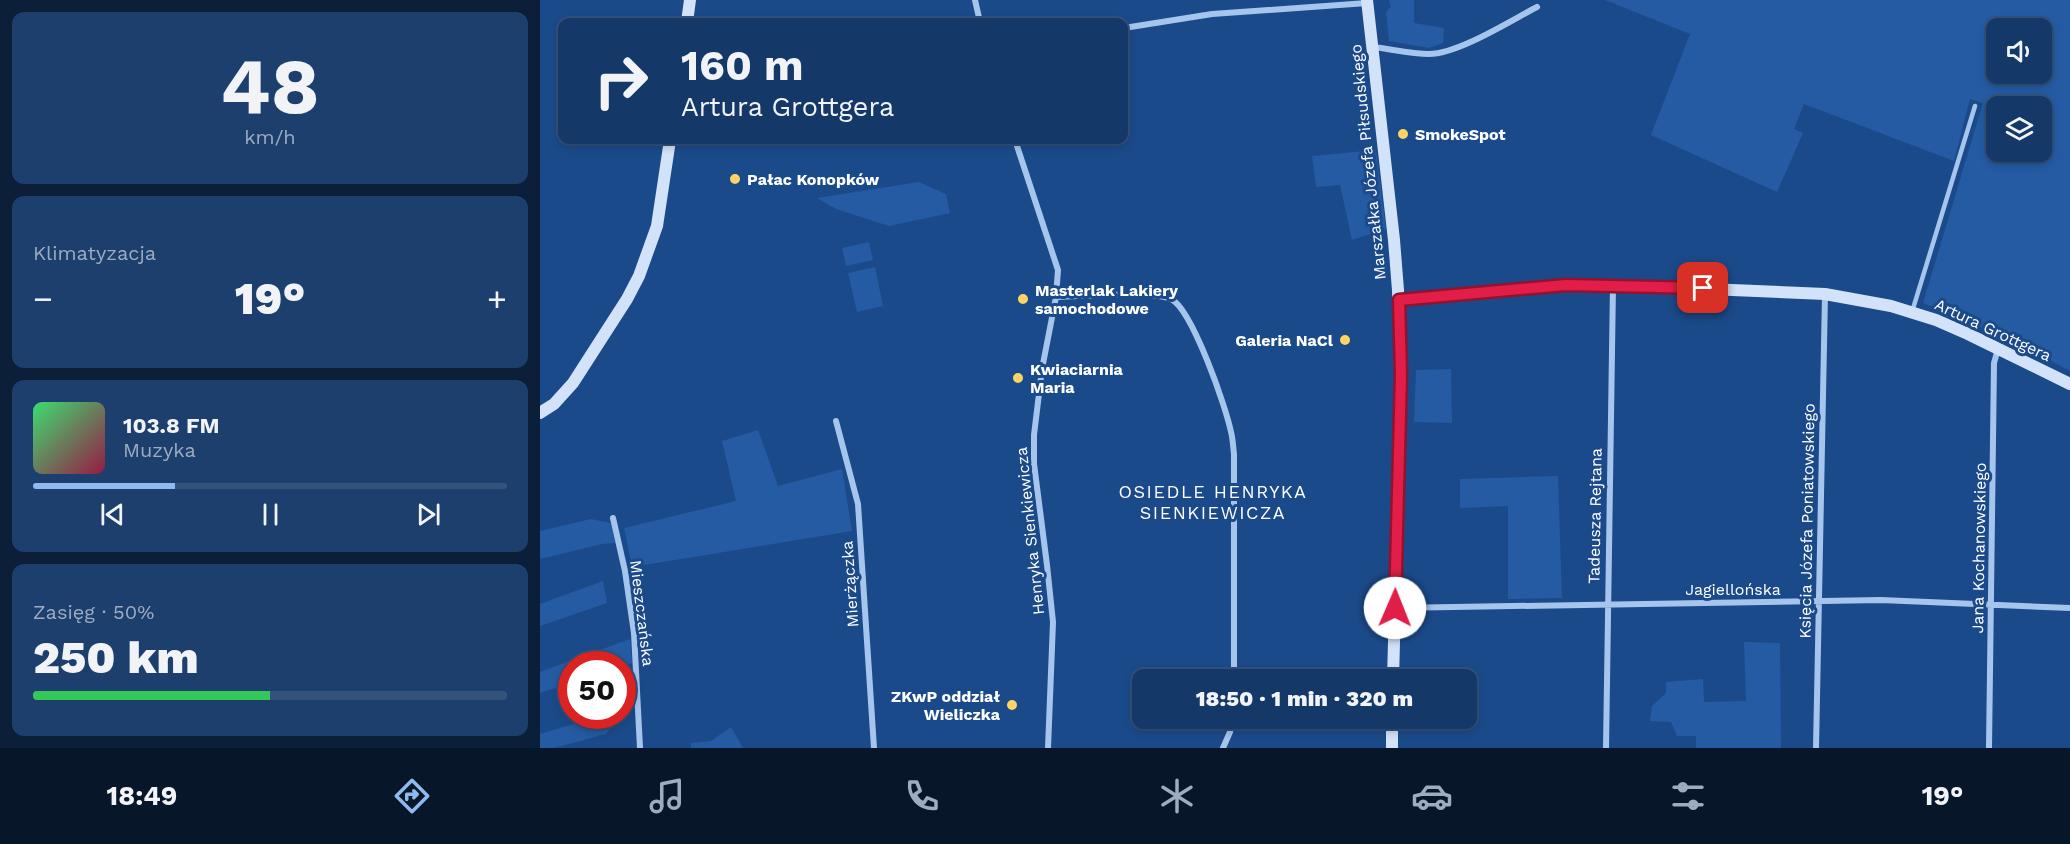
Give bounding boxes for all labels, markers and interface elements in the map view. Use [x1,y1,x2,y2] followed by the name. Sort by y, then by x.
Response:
[1986,18,2052,162] map controls
[1986,18,2052,84] button: sound
[220,40,320,132] text: 48
[681,41,804,90] text: 160 m
[582,42,660,120] icon: right
[1346,43,1390,281] street label: Marszałka Józefa Piłsudskiego
[681,91,894,123] text: Artura Grottgera
[1986,96,2052,162] button: layers
[244,125,296,149] text: km/h
[1415,125,1506,144] place label: SmokeSpot
[1396,127,1410,141] marker: SmokeSpot
[747,170,880,189] place label: Pałac Konopków
[728,172,742,186] marker: Pałac Konopków
[33,241,156,265] text: Klimatyzacja
[1677,262,1728,313] pin
[1686,271,1719,304] icon: arrive
[235,272,305,325] text: 19°
[33,279,53,318] text: −
[487,279,507,318] text: +
[1035,281,1179,318] place label: Masterlak Lakiery samochodowe
[1016,292,1030,306] marker: Masterlak Lakiery samochodowe
[1932,295,2054,365] street label: Artura Grottgera
[1235,331,1334,350] place label: Galeria NaCl
[1338,333,1352,347] marker: Galeria NaCl
[1030,360,1124,397] place label: Kwiaciarnia Maria
[1011,371,1025,385] marker: Kwiaciarnia Maria
[1795,403,1819,639] street label: Księcia Józefa Poniatowskiego
[123,413,219,438] text: 103.8 FM
[123,438,196,462] text: Muzyka
[1012,446,1048,616] street label: Henryka Sienkiewicza
[1584,448,1606,584] street label: Tadeusza Rejtana
[1968,462,1990,634] street label: Jana Kochanowskiego
[1119,481,1307,523] district label: OSIEDLE HENRYKA SIENKIEWICZA
[96,498,129,531] icon: previous
[254,498,287,531] icon: pause
[412,498,445,531] icon: next
[837,540,863,628] street label: Mierżączka
[626,559,658,667] street label: Mieszczańska
[1363,576,1427,640] position arrow
[1685,580,1781,599] street label: Jagiellońska
[33,600,154,624] text: Zasięg · 50%
[33,631,199,684] text: 250 km
[558,651,636,729] speed limit sign: 50
[1196,686,1413,711] text: 18:50 · 1 min · 320 m
[891,687,1001,724] place label: ZKwP oddział Wieliczka
[1005,698,1019,712] marker: ZKwP oddział Wieliczka
[391,775,433,817] icon: directions
[646,775,688,817] icon: music
[901,775,943,817] icon: phone
[1156,775,1198,817] icon: climate
[1411,775,1453,817] icon: car
[1667,775,1709,817] icon: filters
[107,780,177,812] text: 18:49
[1922,780,1963,812] text: 19°

